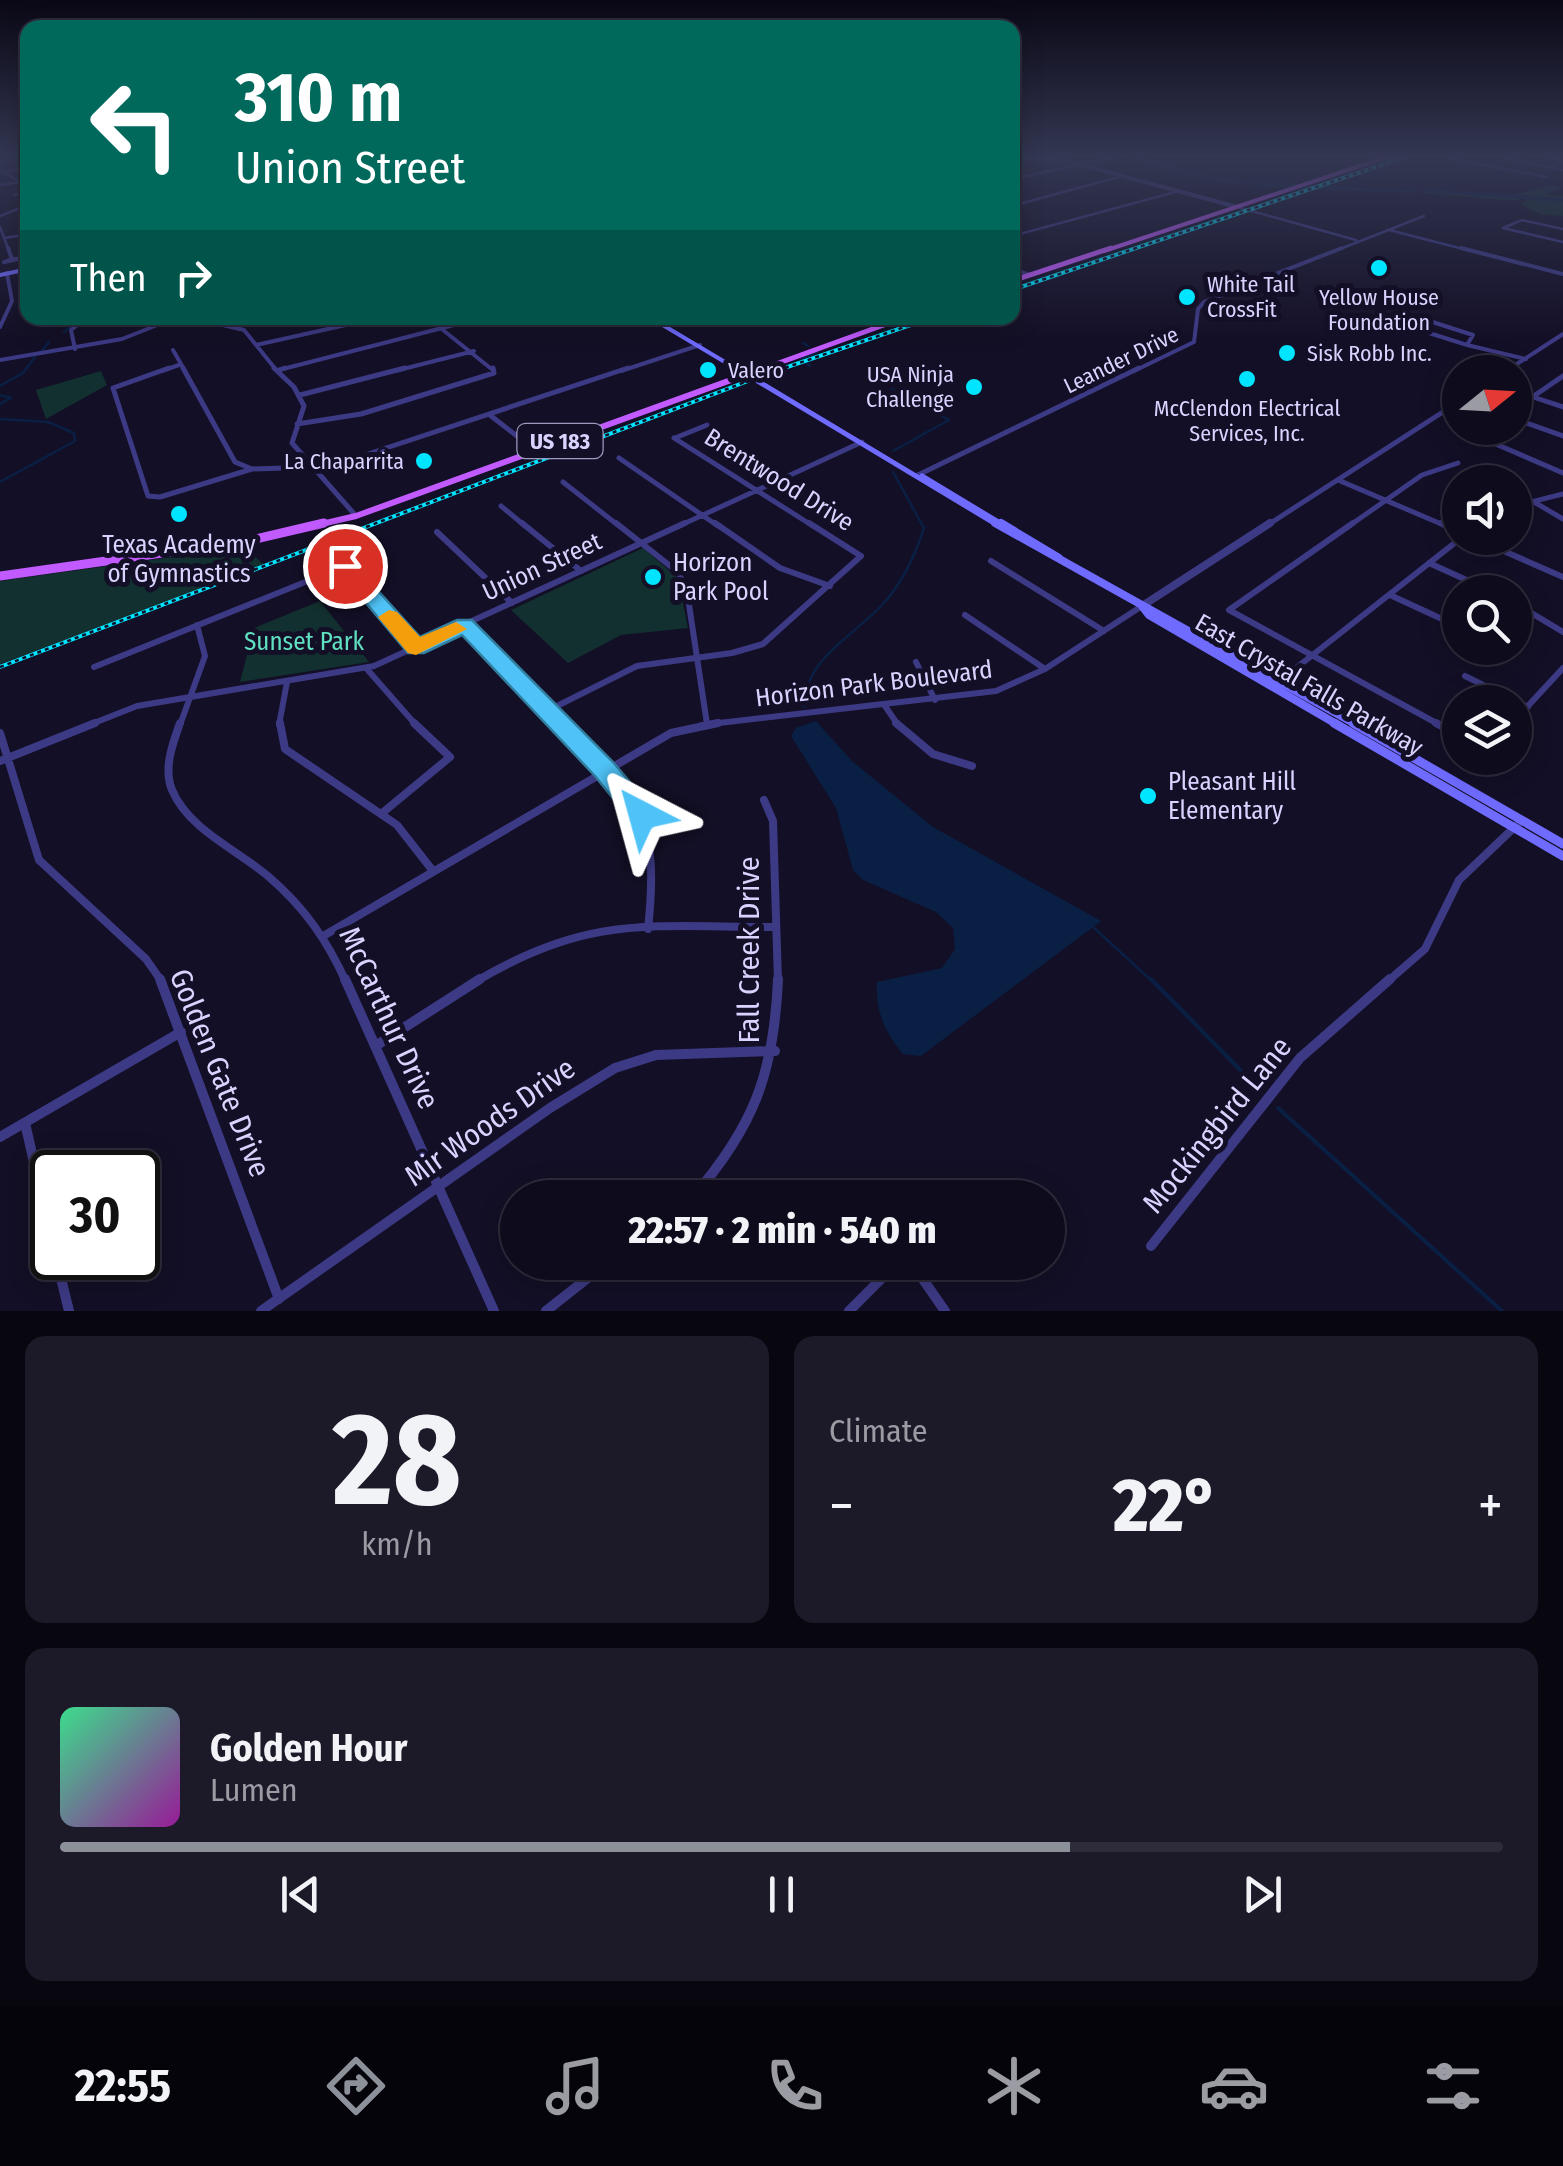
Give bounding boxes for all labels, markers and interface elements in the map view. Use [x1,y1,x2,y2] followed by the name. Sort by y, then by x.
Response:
[235,56,403,140] text: 310 m
[70,60,200,190] icon: left
[235,141,465,195] text: Union Street
[166,250,221,305] icon: right
[70,255,146,301] text: Then
[1368,257,1390,279] marker: Yellow House Foundation
[1207,271,1295,323] place label: White Tail CrossFit
[1319,284,1439,336] place label: Yellow House Foundation
[1176,286,1198,308] marker: White Tail CrossFit
[1059,321,1183,399] street label: Leander Drive
[1307,340,1432,367] place label: Sisk Robb Inc.
[1276,342,1298,364] marker: Sisk Robb Inc.
[1442,355,1532,445] north arrow
[1442,355,1532,775] map controls
[728,357,784,384] place label: Valero
[697,359,719,381] marker: Valero
[866,361,954,413] place label: USA Ninja Challenge
[1236,368,1258,390] marker: McClendon Electrical Services, Inc.
[963,376,985,398] marker: USA Ninja Challenge
[1154,395,1340,447] place label: McClendon Electrical Services, Inc.
[699,422,859,538] street label: Brentwood Drive
[518,424,602,458] road number: US 183
[284,448,404,475] place label: La Chaparrita
[413,450,435,472] marker: La Chaparrita
[1442,465,1532,555] button: sound
[168,503,190,525] marker: Texas Academy of Gymnastics
[303,524,388,609] pin
[478,526,607,608] street label: Union Street
[102,530,256,589] place label: Texas Academy of Gymnastics
[318,539,373,594] icon: arrive
[673,548,769,607] place label: Horizon Park Pool
[642,566,664,588] marker: Horizon Park Pool
[1442,575,1532,665] button: search
[1190,607,1428,763] street label: East Crystal Falls Parkway
[244,627,364,657] park label: Sunset Park
[754,655,994,713] street label: Horizon Park Boulevard
[1442,685,1532,775] button: layers
[590,763,694,867] position arrow
[1168,767,1297,826] place label: Pleasant Hill Elementary
[1137,785,1159,807] marker: Pleasant Hill Elementary
[731,856,767,1044] street label: Fall Creek Drive
[331,921,447,1115] street label: McCarthur Drive
[162,964,278,1182] street label: Golden Gate Drive
[1135,1030,1299,1220] street label: Mockingbird Lane
[398,1050,582,1194] street label: Mir Woods Drive
[30,1150,160,1280] speed limit sign: 30
[629,1207,937,1253] text: 22:57 · 2 min · 540 m
[333,1382,461,1538] text: 28
[829,1412,928,1450] text: Climate
[1113,1461,1219,1551] text: 22°
[829,1473,854,1539] text: −
[1478,1473,1503,1539] text: +
[361,1525,433,1563] text: km/h
[210,1725,408,1771] text: Golden Hour
[210,1771,298,1809] text: Lumen
[273,1867,328,1922] icon: previous
[754,1867,809,1922] icon: pause
[1235,1867,1290,1922] icon: next
[321,2051,391,2121] icon: directions
[540,2051,610,2121] icon: music
[760,2051,830,2121] icon: phone
[979,2051,1049,2121] icon: climate
[1199,2051,1269,2121] icon: car
[1418,2051,1488,2121] icon: filters
[75,2059,171,2113] text: 22:55

